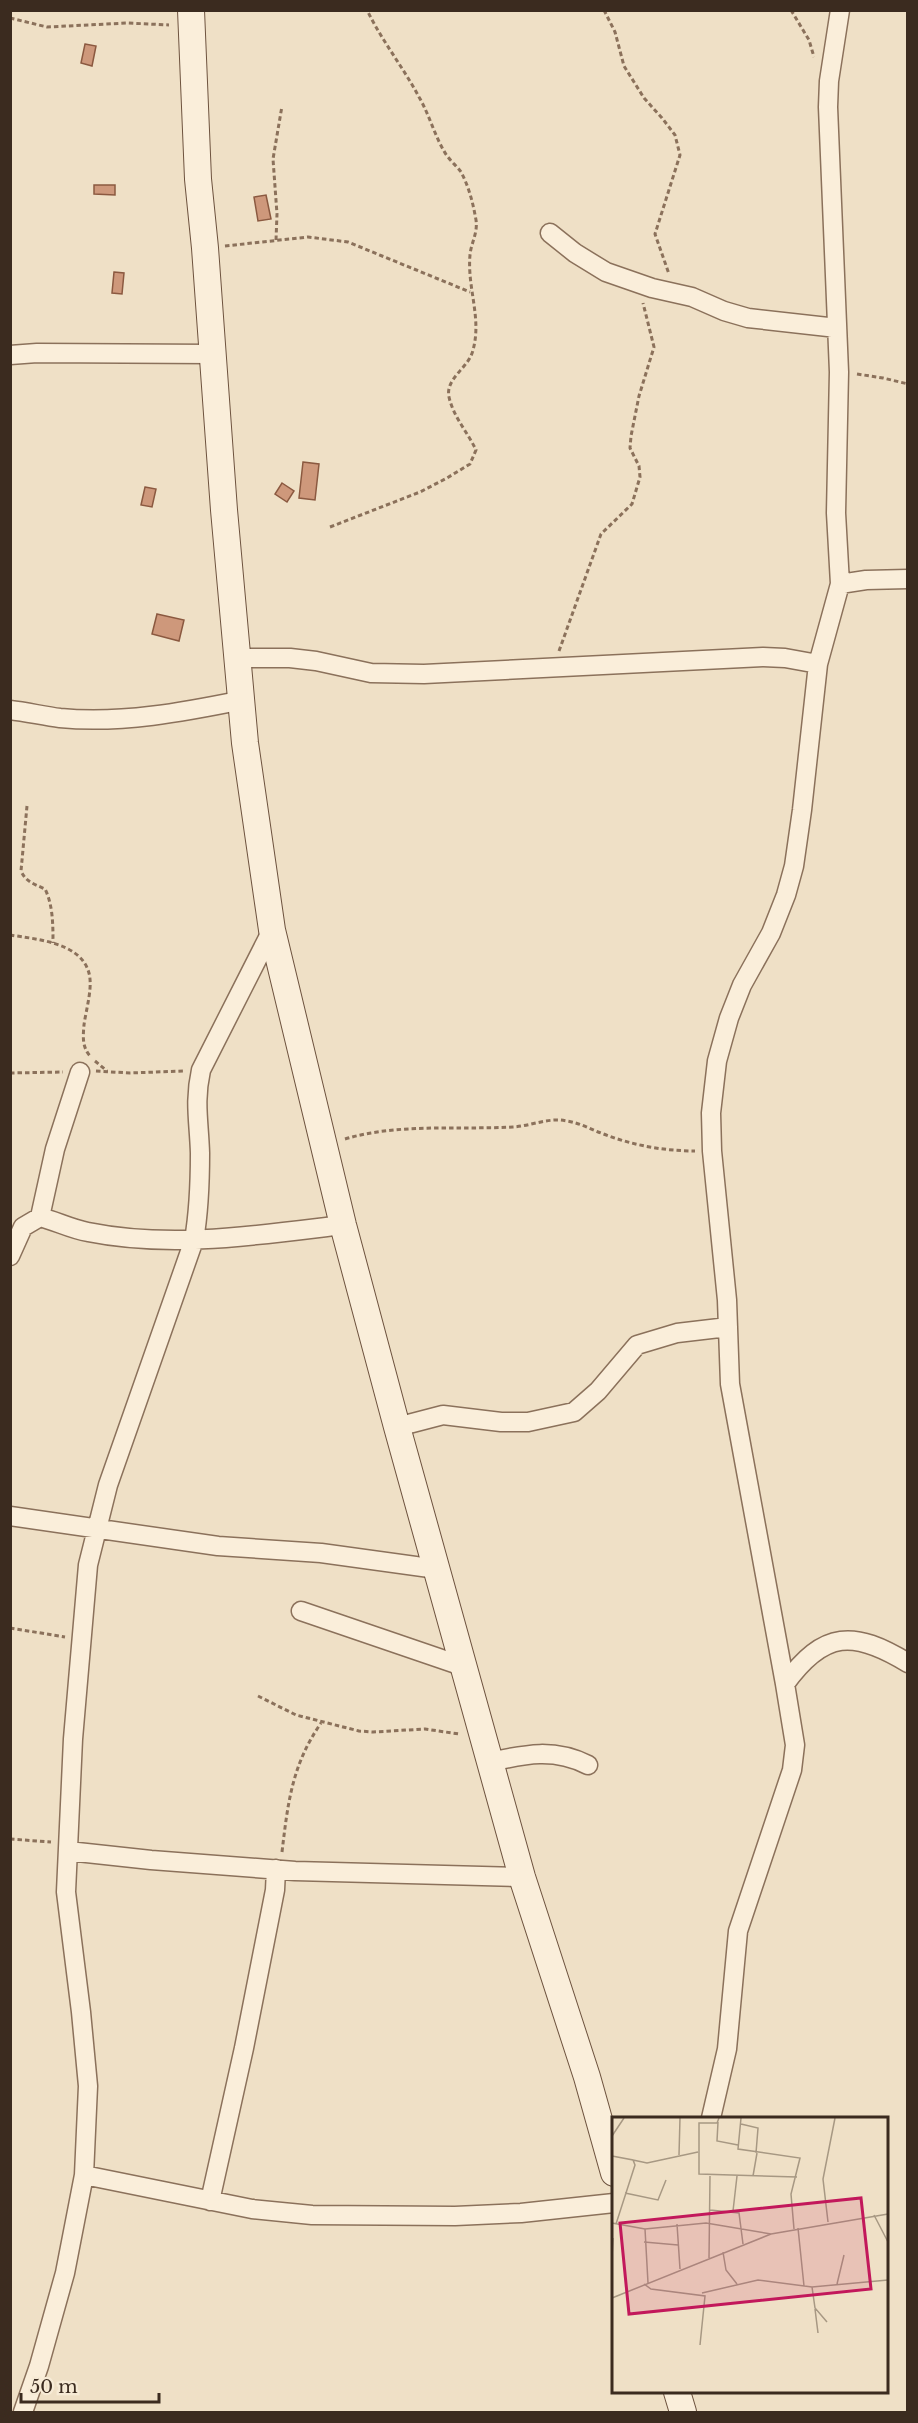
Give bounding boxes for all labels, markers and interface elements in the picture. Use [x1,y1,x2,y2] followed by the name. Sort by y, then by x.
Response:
[612,2117,888,2393] inset map
[21,2366,159,2404] scale bar
[30,2376,78,2398] text: 50 m

